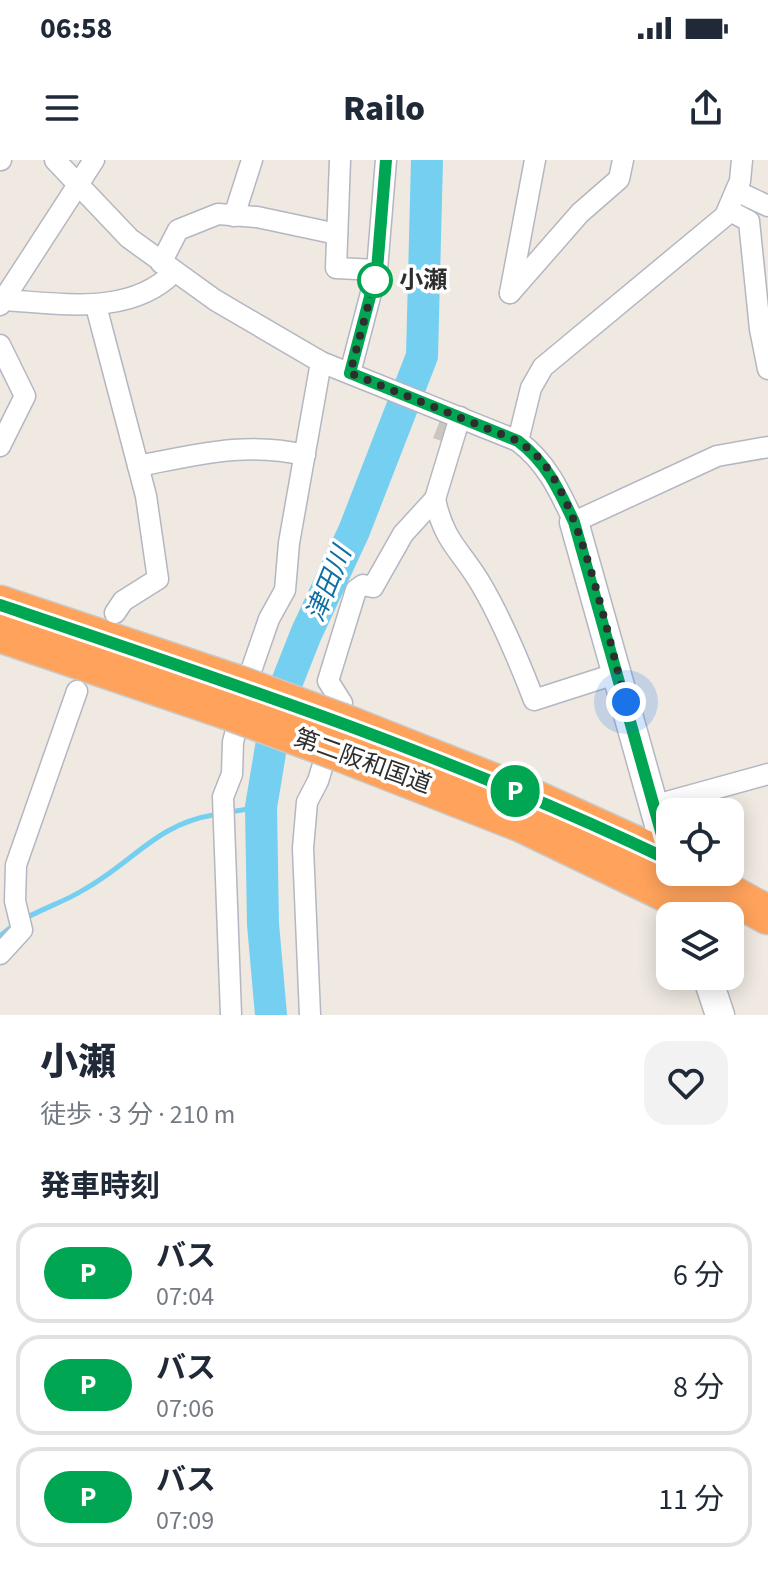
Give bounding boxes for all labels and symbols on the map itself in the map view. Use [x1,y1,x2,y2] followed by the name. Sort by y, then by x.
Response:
[358,263,392,297] marker: 小瀬
[399,263,447,298] place label: 小瀬
[297,538,361,627] water label: 津田川
[606,682,646,722] your location
[289,720,436,803] street label: 第二阪和国道
[489,765,541,817] line badge: P

